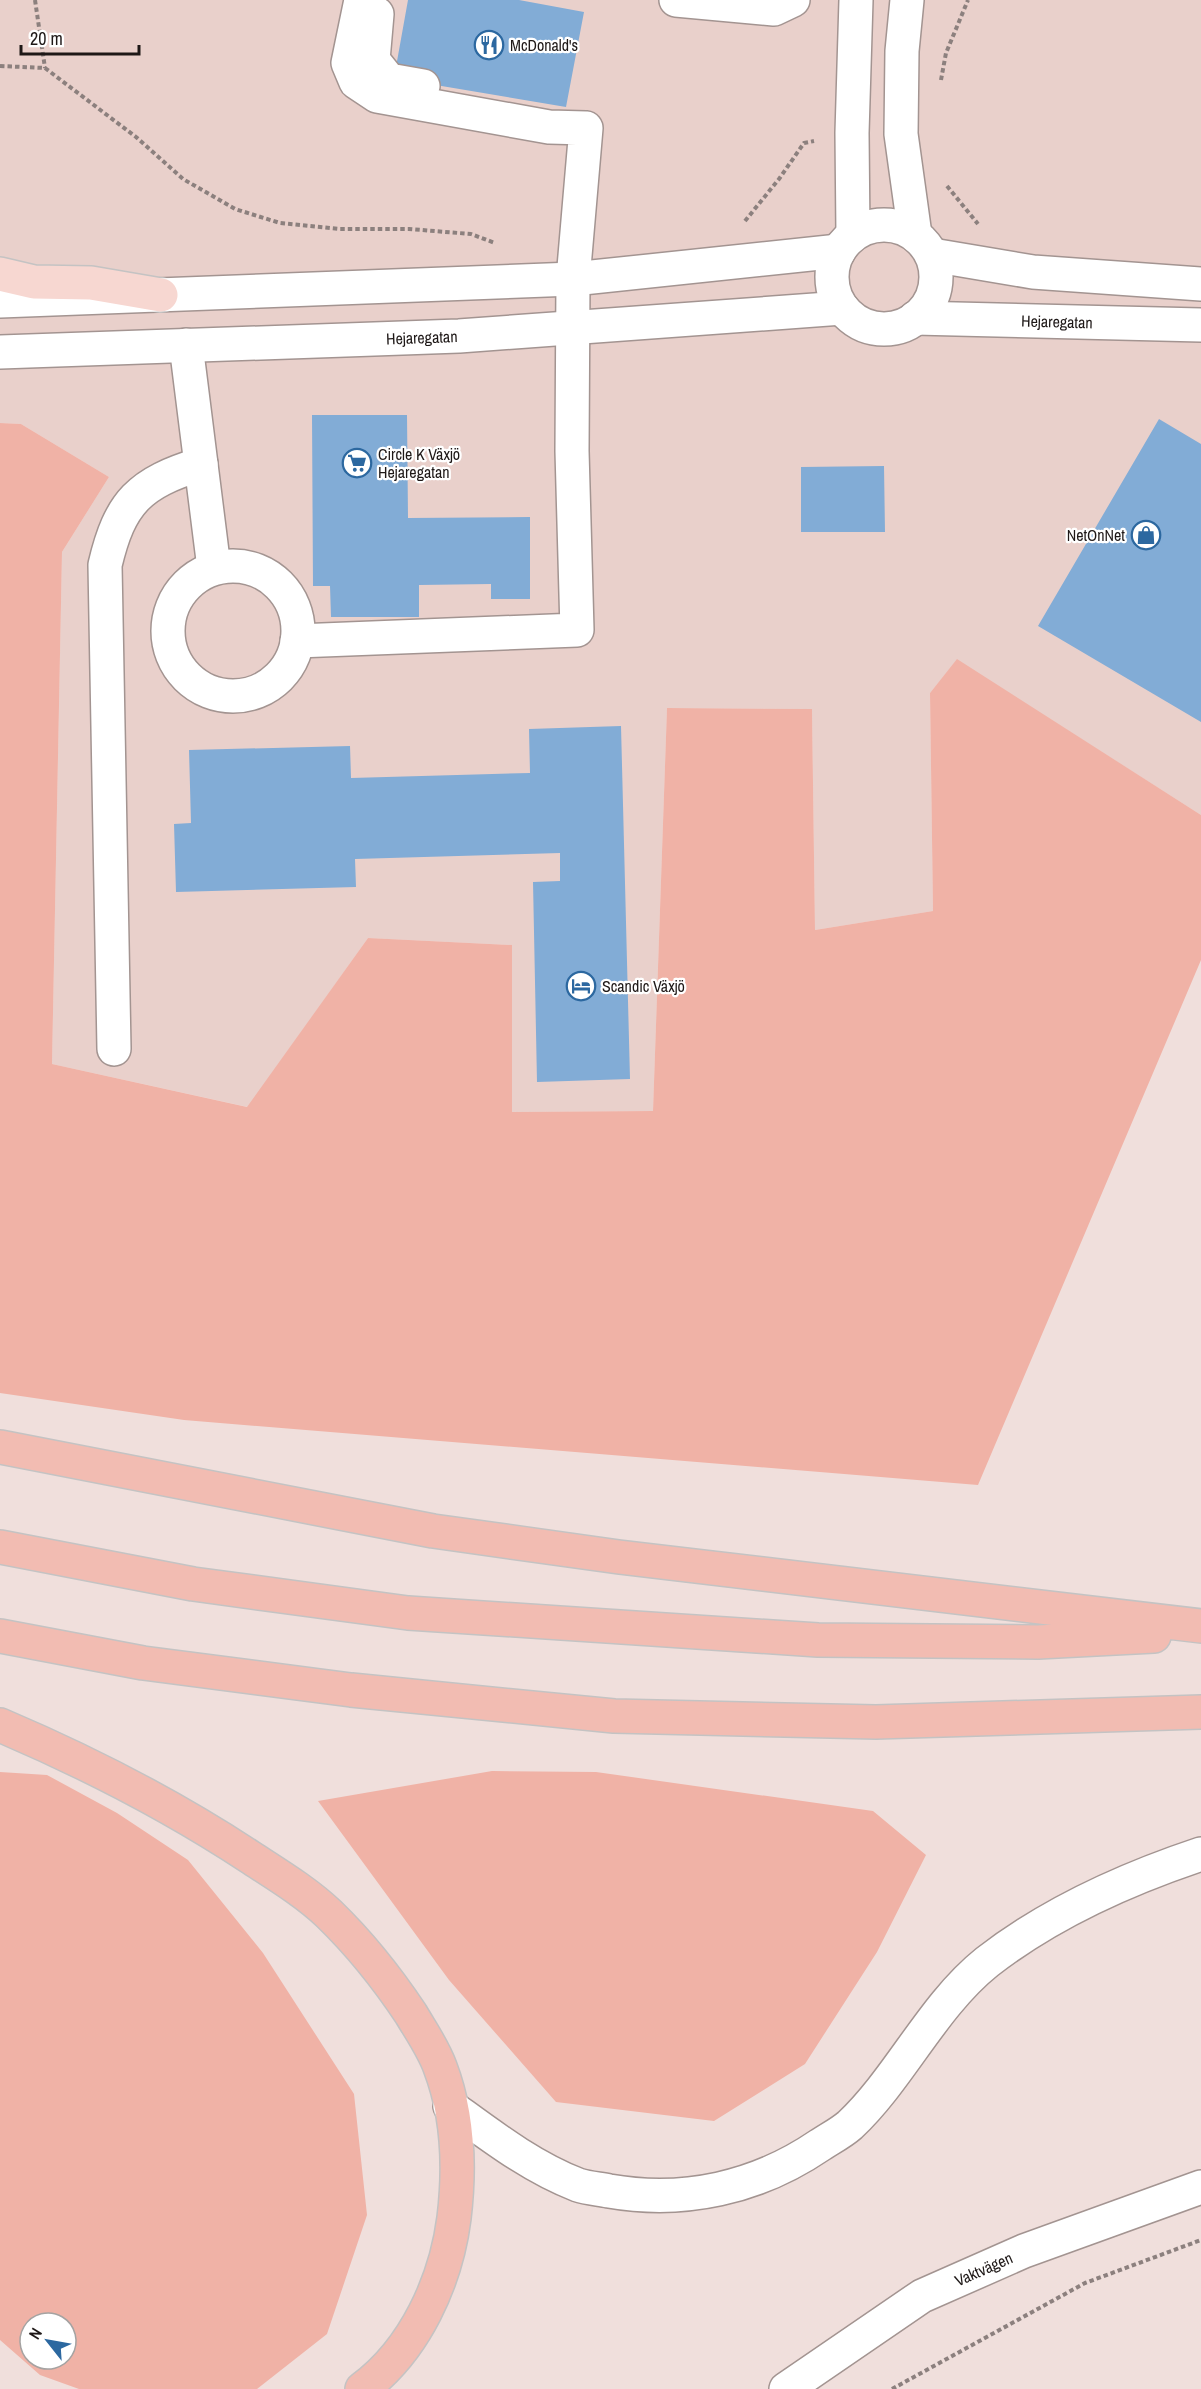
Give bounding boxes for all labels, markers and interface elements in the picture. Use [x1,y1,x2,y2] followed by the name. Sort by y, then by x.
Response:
[21,18,140,56] scale bar
[30,26,63,51] text: 20 m
[473,29,505,61] restaurant icon: McDonald's
[510,34,578,56] place label: McDonald's
[1021,310,1093,333] street label: Hejaregatan
[386,325,458,350] street label: Hejaregatan
[378,443,460,483] place label: Circle K Växjö Hejaregatan
[341,447,373,479] supermarket icon: Circle K Växjö Hejaregatan
[1130,519,1162,551] shop icon: NetOnNet
[1067,524,1125,546] place label: NetOnNet
[565,970,597,1002] hotel icon: Scandic Växjö
[602,975,685,997] place label: Scandic Växjö
[951,2246,1016,2291] street label: Vaktvägen
[18,2311,78,2371] north arrow
[23,2324,47,2343] text: N

